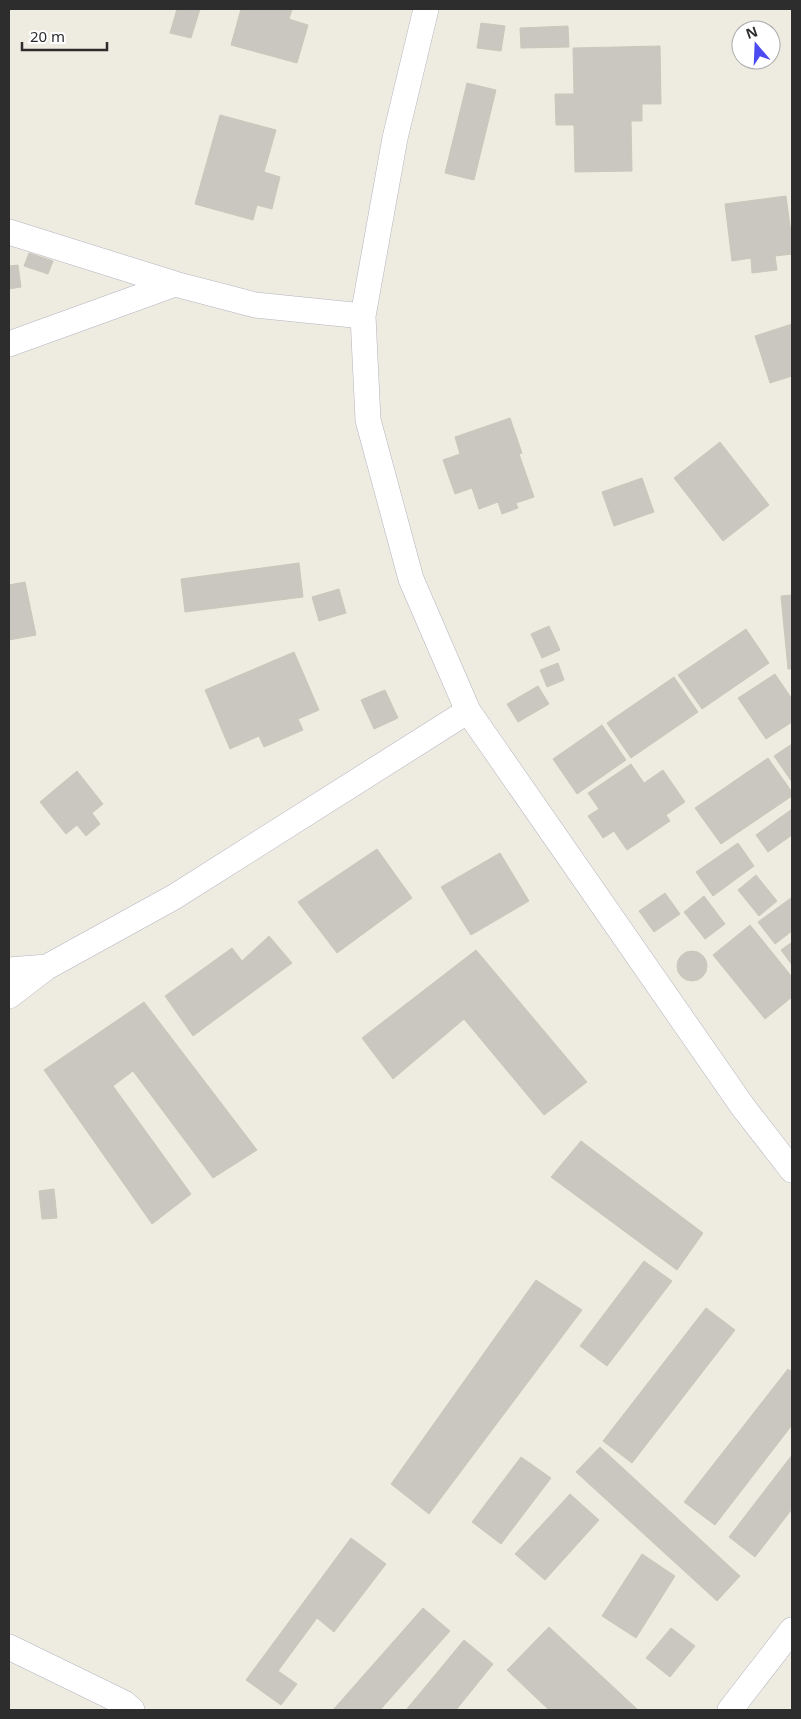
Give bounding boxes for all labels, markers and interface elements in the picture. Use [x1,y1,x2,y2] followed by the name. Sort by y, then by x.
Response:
[22,20,108,52] scale bar
[731,20,781,70] north arrow
[743,21,760,43] text: N
[30,26,65,46] text: 20 m

